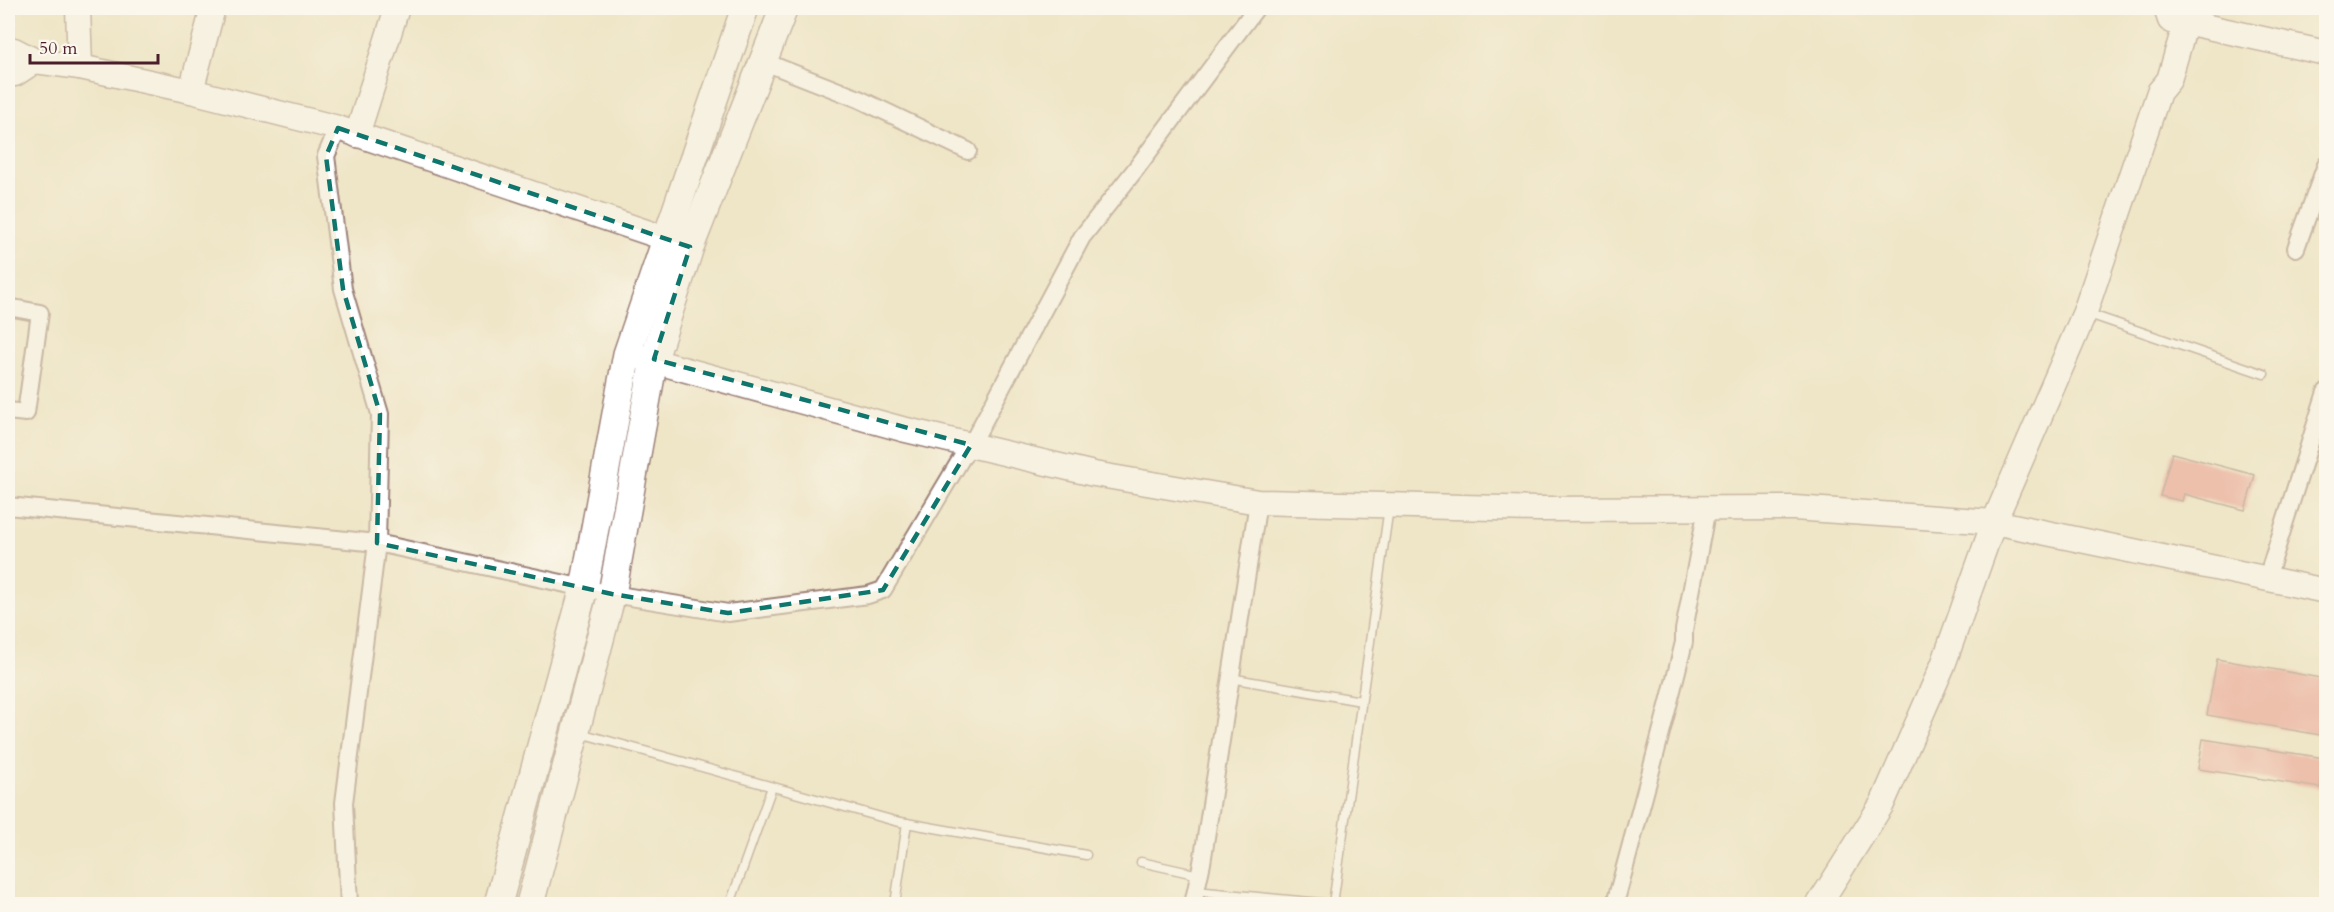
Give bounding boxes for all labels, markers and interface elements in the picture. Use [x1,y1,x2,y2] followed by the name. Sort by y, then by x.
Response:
[30,27,158,65] scale bar
[39,36,78,61] text: 50 m

